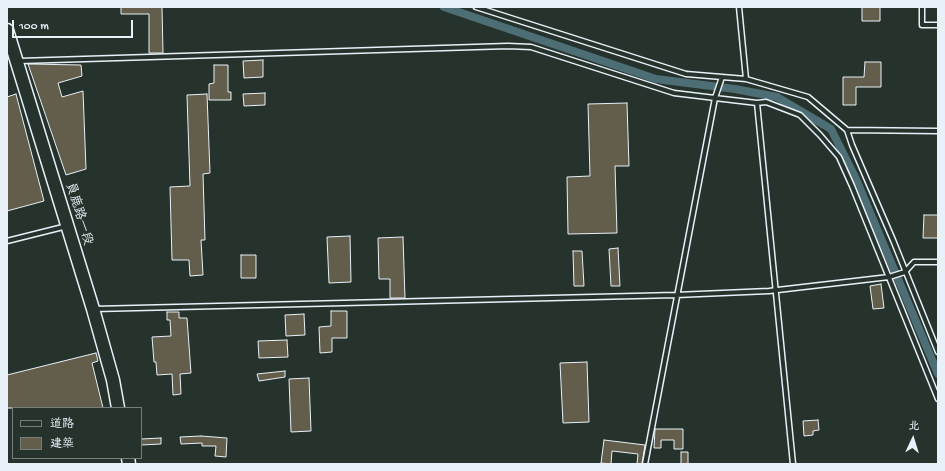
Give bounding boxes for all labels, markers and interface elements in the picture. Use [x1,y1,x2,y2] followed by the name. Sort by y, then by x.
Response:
[14,12,135,38] scale bar
[19,20,49,34] text: 100 m
[61,181,95,247] street label: 員鹿路一段
[12,407,142,459] legend
[50,418,74,432] text: 道路
[893,419,933,459] north arrow
[908,421,920,433] text: 北
[50,438,74,452] text: 建築

